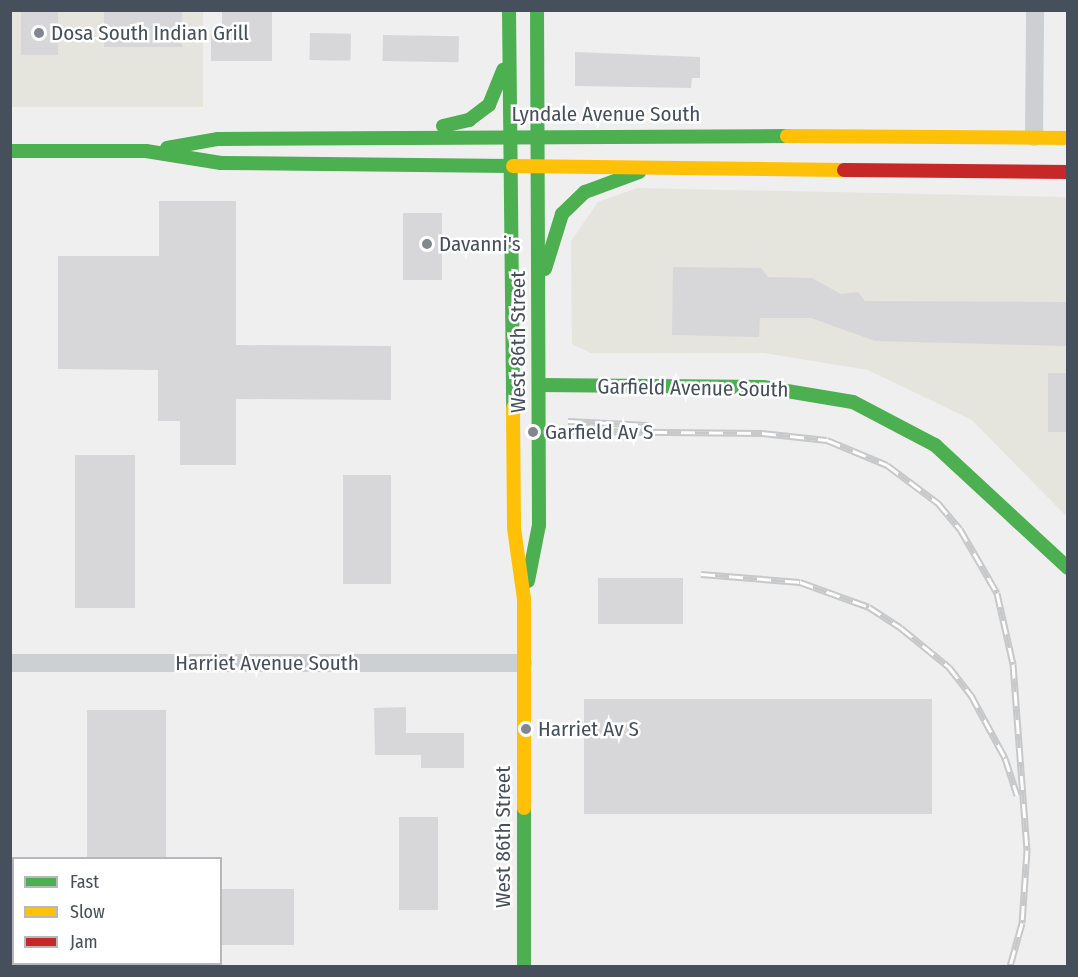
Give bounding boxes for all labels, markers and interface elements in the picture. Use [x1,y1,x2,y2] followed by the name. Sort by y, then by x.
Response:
[51,20,249,46] place label: Dosa South Indian Grill
[32,26,46,40] marker: Dosa South Indian Grill
[512,101,700,127] street label: Lyndale Avenue South
[439,231,521,257] place label: Davanni's
[420,237,434,251] marker: Davanni's
[505,271,531,413] street label: West 86th Street
[597,374,789,402] street label: Garfield Avenue South
[545,419,653,445] place label: Garfield Av S
[526,425,540,439] marker: Garfield Av S
[175,650,359,676] street label: Harriet Avenue South
[538,716,639,742] place label: Harriet Av S
[519,722,533,736] marker: Harriet Av S
[490,766,516,908] street label: West 86th Street
[12,857,222,965] legend
[70,871,99,893] text: Fast
[70,901,105,923] text: Slow
[70,931,98,953] text: Jam

